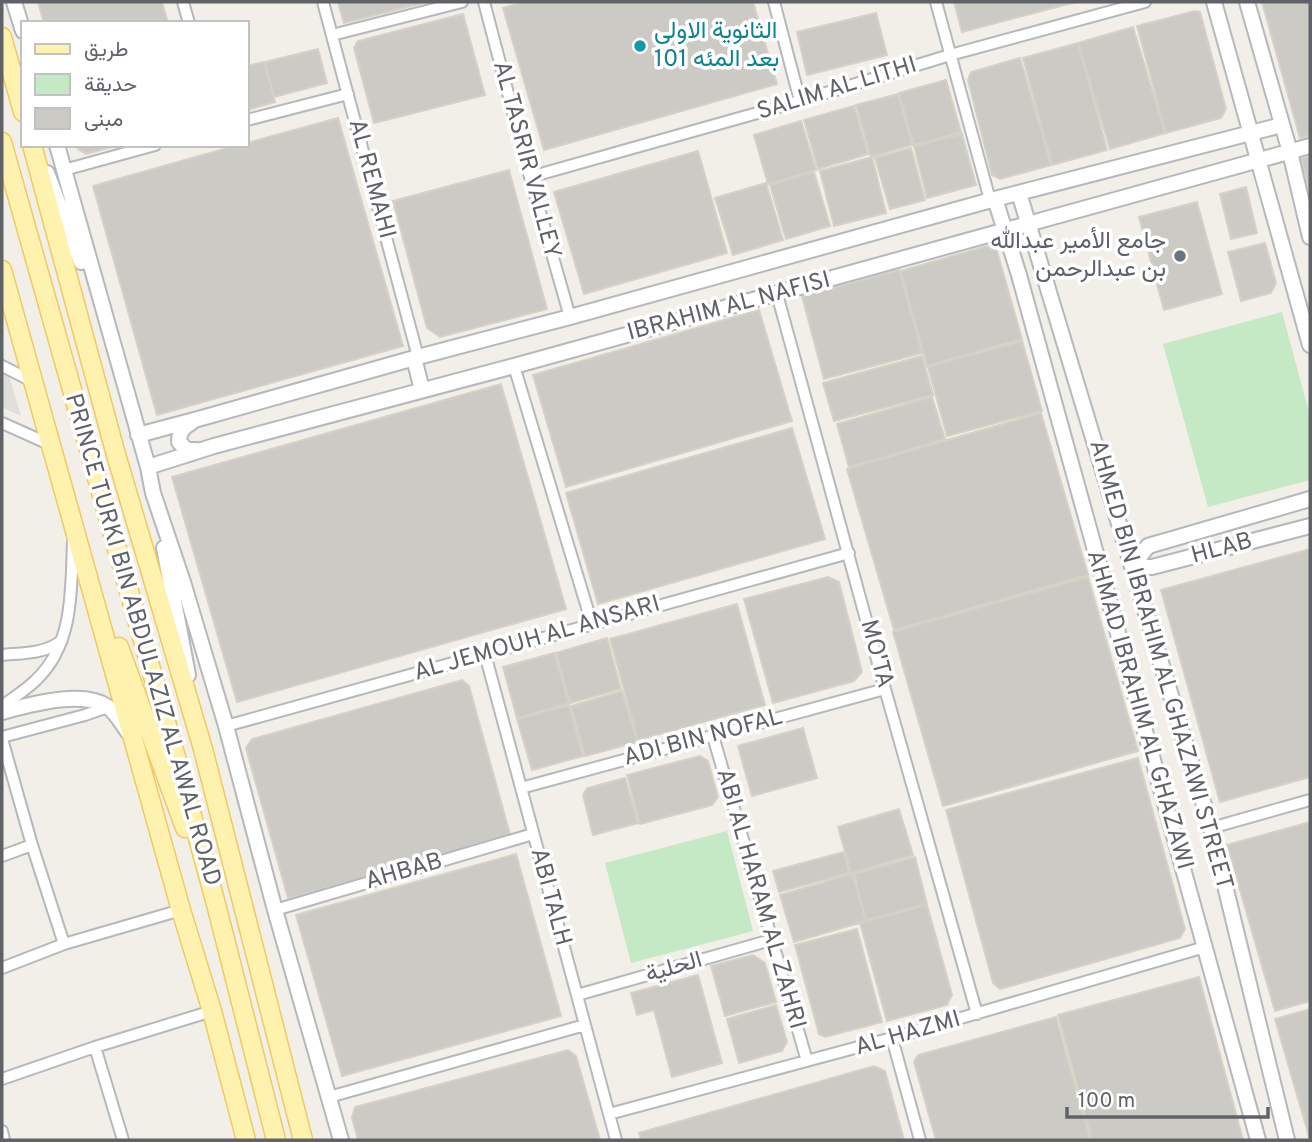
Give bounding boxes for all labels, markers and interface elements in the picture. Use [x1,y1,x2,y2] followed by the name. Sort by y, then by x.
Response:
[654,17,779,75] place label: الثانوية الاولى بعد المئه 101
[21,21,248,147] legend
[84,37,129,64] text: طريق
[632,38,648,54] marker: الثانوية الاولى بعد المئه 101
[753,50,921,128] street label: SALIM AL LITHI
[485,58,567,262] street label: AL TASRIR VALLEY
[84,72,137,99] text: حديقة
[84,107,123,134] text: مبنى
[341,116,401,242] street label: AL REMAHI
[991,226,1166,285] place label: جامع الأمير عبدالله بن عبدالرحمن
[1172,248,1188,264] marker: جامع الأمير عبدالله بن عبدالرحمن
[624,265,834,349] street label: IBRAHIM AL NAFISI
[57,390,227,890] street label: PRINCE TURKI BIN ABDULAZIZ AL AWAL ROAD
[1081,436,1239,894] street label: AHMED BIN IBRAHIM AL GHAZAWI STREET
[1188,526,1256,572] street label: HLAB
[1079,547,1199,873] street label: AHMAD IBRAHIM AL GHAZAWI
[410,589,664,689] street label: AL JEMOUH AL ANSARI
[853,617,899,691] street label: MO'TA
[620,702,786,774] street label: ADI BIN NOFAL
[708,765,812,1033] street label: ABI AL HARAM AL ZAHRI
[523,845,577,949] street label: ABI TALH
[362,847,446,897] street label: AHBAB
[642,946,706,990] street label: الحلية
[852,1005,964,1063] street label: AL HAZMI
[1067,1076,1268,1120] scale bar
[1078,1088,1135,1115] text: 100 m

